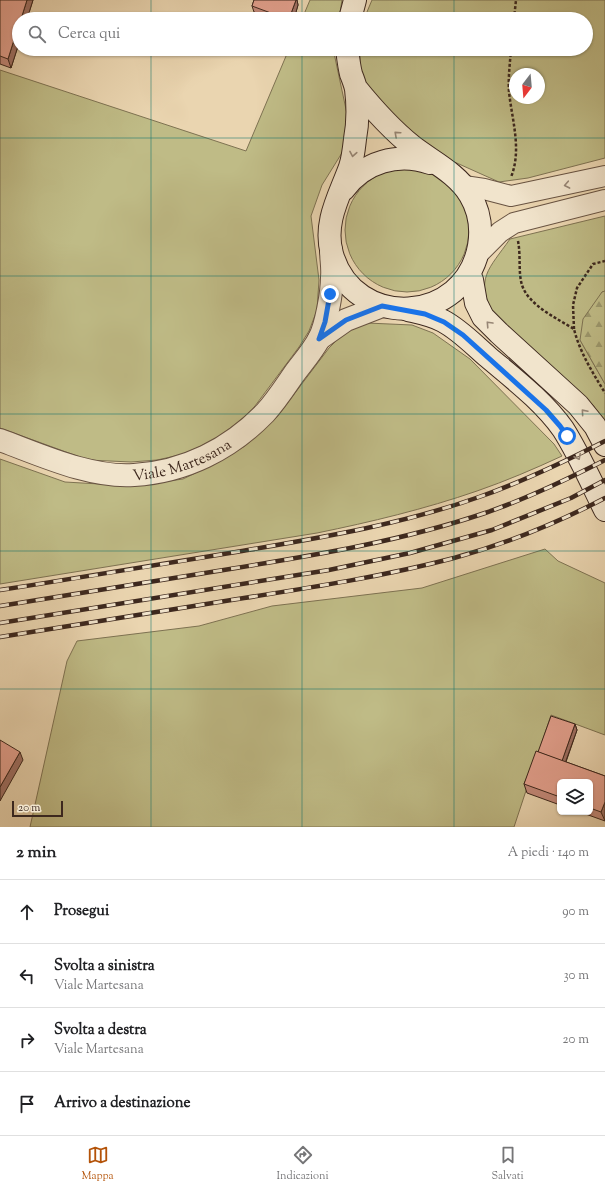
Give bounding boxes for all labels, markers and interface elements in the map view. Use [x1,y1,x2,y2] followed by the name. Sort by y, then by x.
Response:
[12,12,593,56] search box
[26,23,48,45] icon: search
[58,24,120,45] text: Cerca qui
[509,68,545,104] north arrow
[394,131,402,138] one-way arrow
[349,151,357,157] one-way arrow
[564,180,570,189] one-way arrow
[321,285,339,303] route end
[487,321,494,328] one-way arrow
[582,409,589,416] one-way arrow
[558,427,576,445] route start
[132,435,236,487] street label: Viale Martesana
[573,452,581,460] one-way arrow
[557,779,593,815] map controls
[557,779,593,815] button: layers
[12,799,63,818] scale bar
[18,800,40,816] text: 20 m
[16,841,57,865] text: 2 min
[508,844,589,862] text: A piedi · 140 m
[16,901,38,923] icon: ahead
[54,901,109,922] text: Prosegui
[562,903,589,921] text: 90 m
[54,956,155,977] text: Svolta a sinistra
[16,965,38,987] icon: left
[563,967,589,985] text: 30 m
[54,977,144,995] text: Viale Martesana
[54,1020,147,1041] text: Svolta a destra
[16,1029,38,1051] icon: right
[563,1031,589,1049] text: 20 m
[54,1041,144,1059] text: Viale Martesana
[16,1093,38,1115] icon: arrive
[54,1093,190,1114] text: Arrivo a destinazione
[81,1144,114,1184] tab: Mappa
[276,1144,329,1184] tab: Indicazioni
[491,1144,524,1184] tab: Salvati

